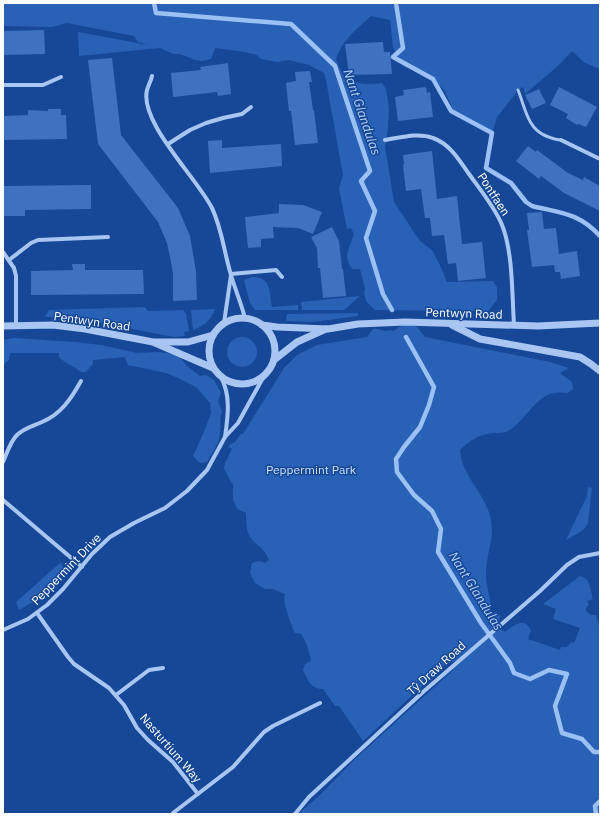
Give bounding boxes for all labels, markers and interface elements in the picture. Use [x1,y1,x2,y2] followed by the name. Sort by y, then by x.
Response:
[339,67,385,157] water label: Nant Glandulas
[475,170,513,218] street label: Pontfaen
[425,304,503,322] street label: Pentwyn Road
[53,308,131,334] street label: Pentwyn Road
[266,462,357,477] park label: Peppermint Park
[28,530,104,608] street label: Peppermint Drive
[445,548,507,634] water label: Nant Glandulas
[404,638,468,698] street label: Tŷ Draw Road
[137,710,205,786] street label: Nasturtium Way

